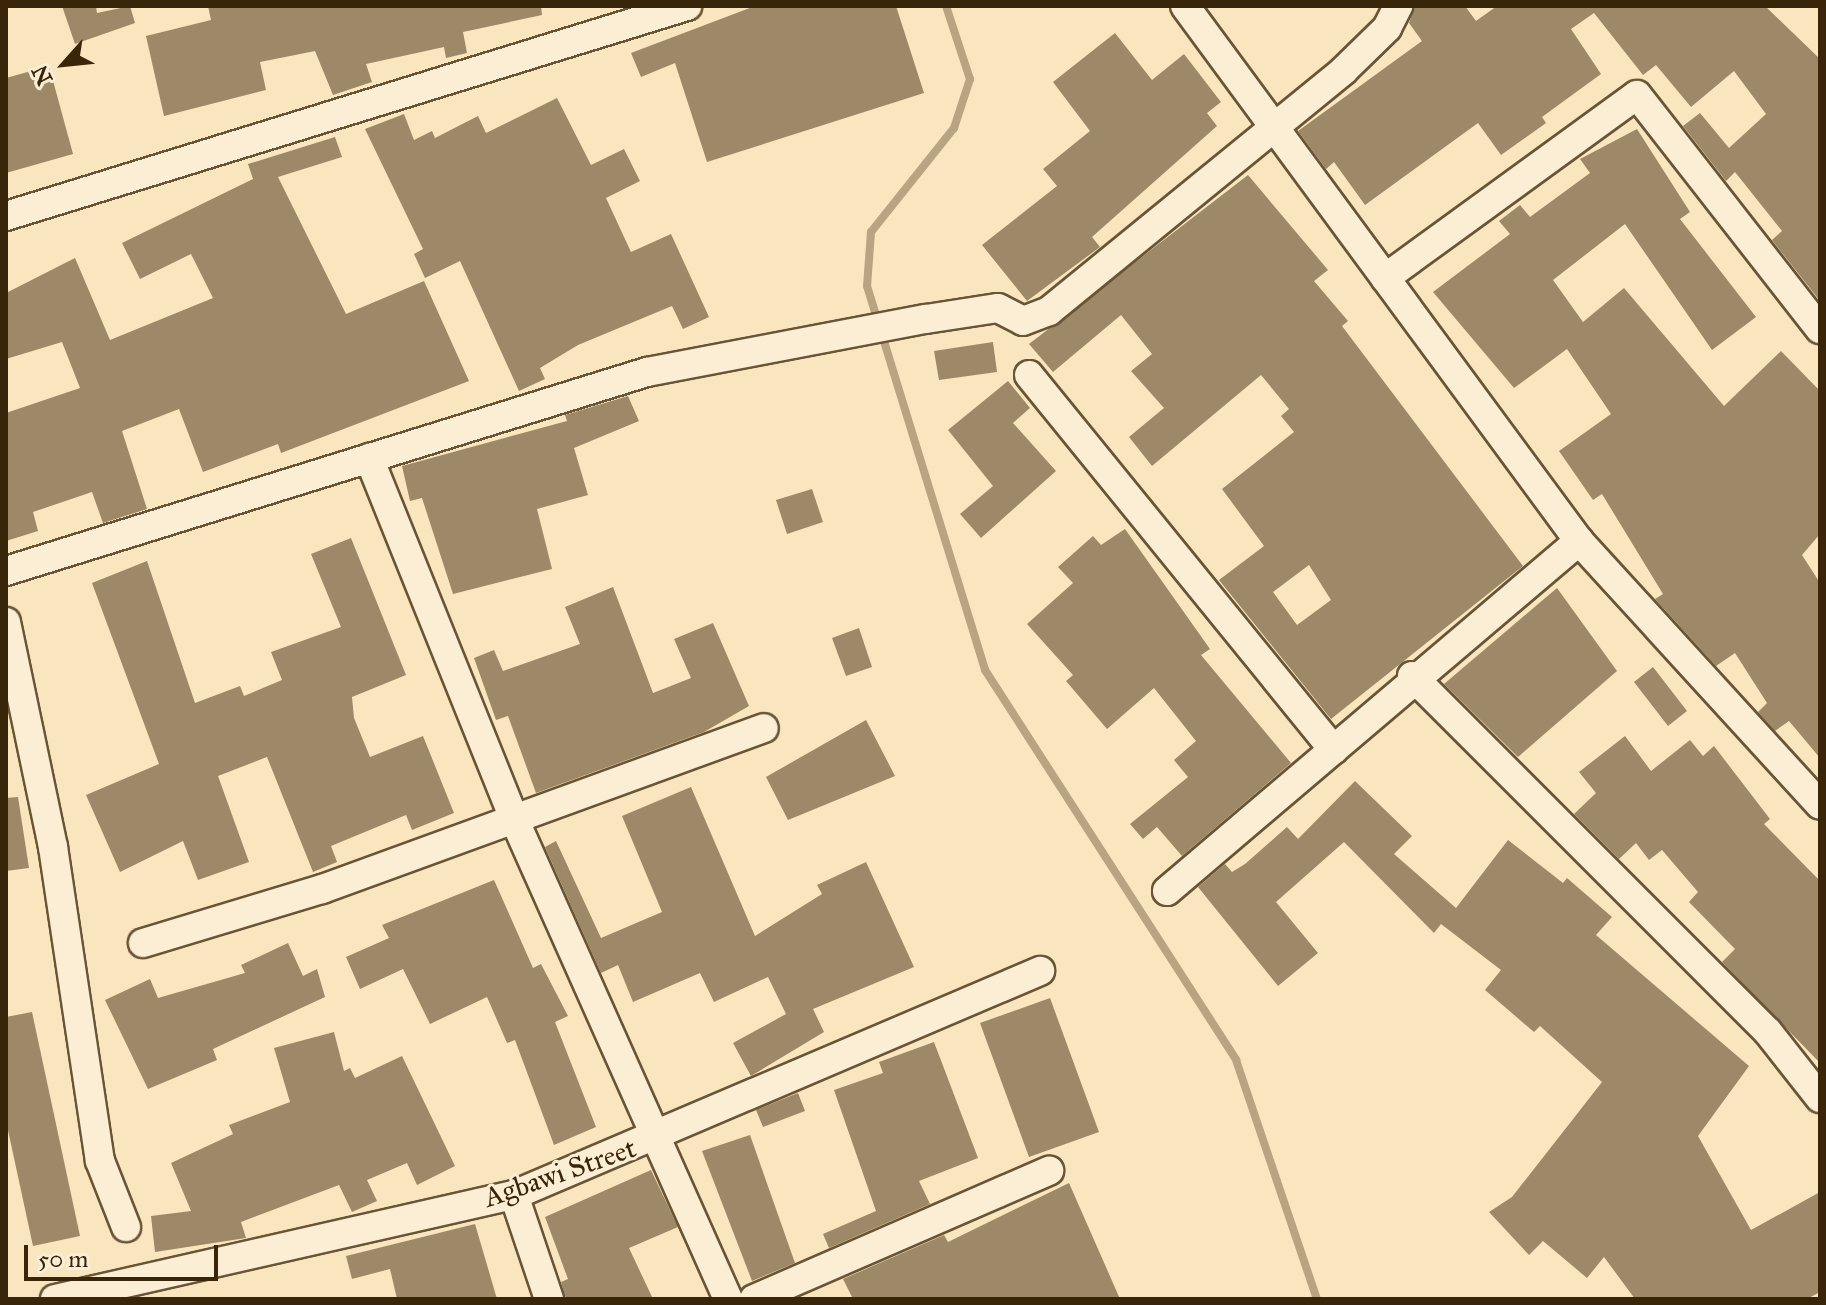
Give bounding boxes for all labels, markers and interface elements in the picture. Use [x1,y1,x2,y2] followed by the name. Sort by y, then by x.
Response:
[24,24,104,104] north arrow
[26,61,58,90] text: N
[479,1131,641,1215] street label: Agbawi Street
[28,1229,222,1279] scale bar
[38,1244,88,1274] text: 50 m

